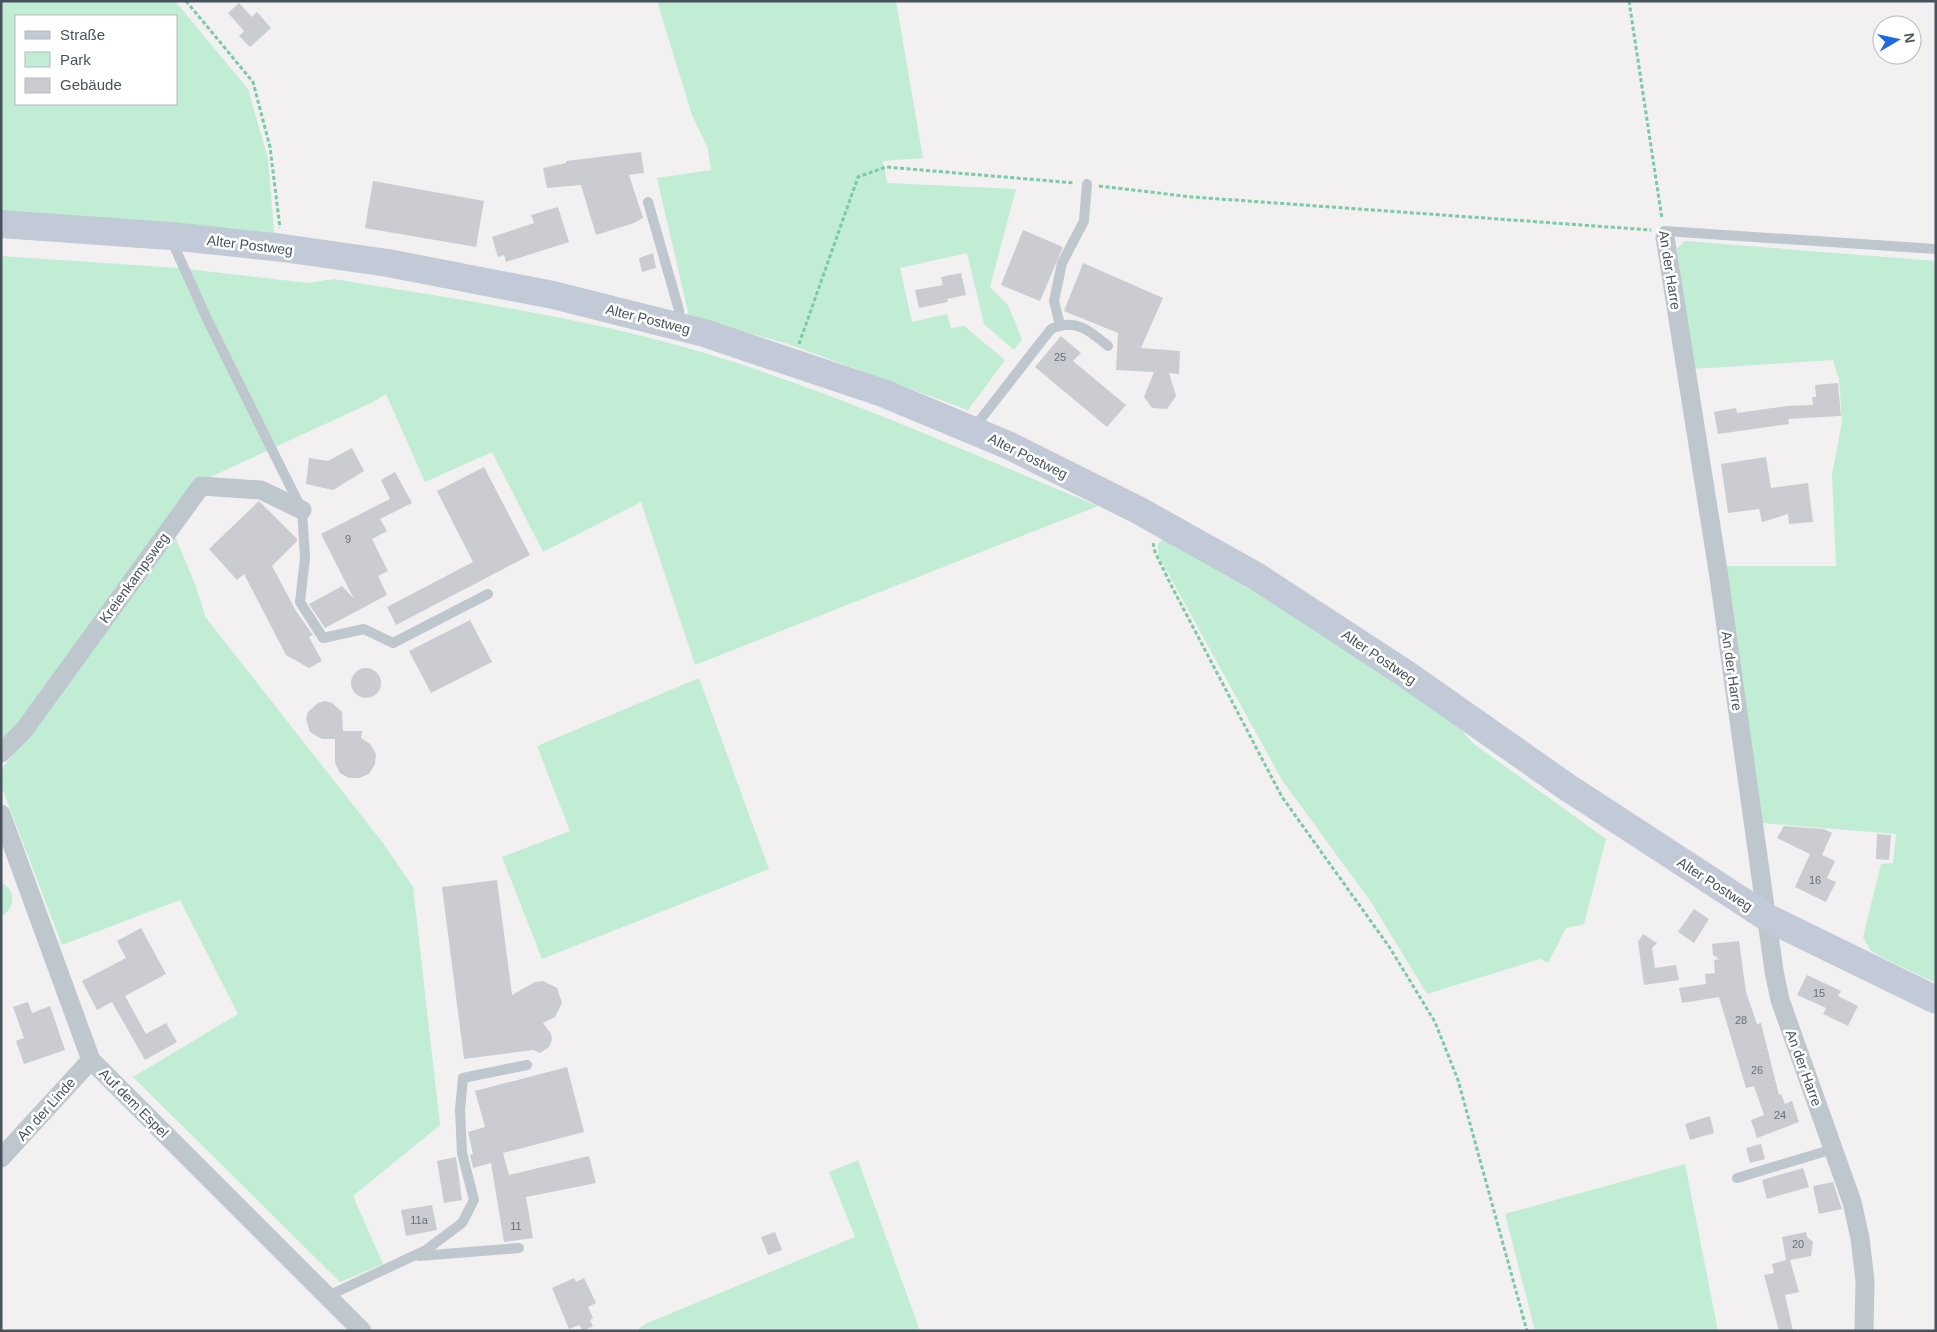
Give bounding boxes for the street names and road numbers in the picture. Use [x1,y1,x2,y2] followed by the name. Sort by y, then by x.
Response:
[1656,229,1684,311] street label: An der Harre
[206,232,294,258] street label: Alter Postweg
[604,301,692,337] street label: Alter Postweg
[986,430,1070,482] street label: Alter Postweg
[96,530,172,626] street label: Kreienkampsweg
[1339,626,1419,688] street label: Alter Postweg
[1719,630,1746,712] street label: An der Harre
[1674,854,1756,914] street label: Alter Postweg
[1783,1028,1825,1109] street label: An der Harre
[96,1065,172,1141] street label: Auf dem Espel
[13,1074,79,1144] street label: An der Linde

